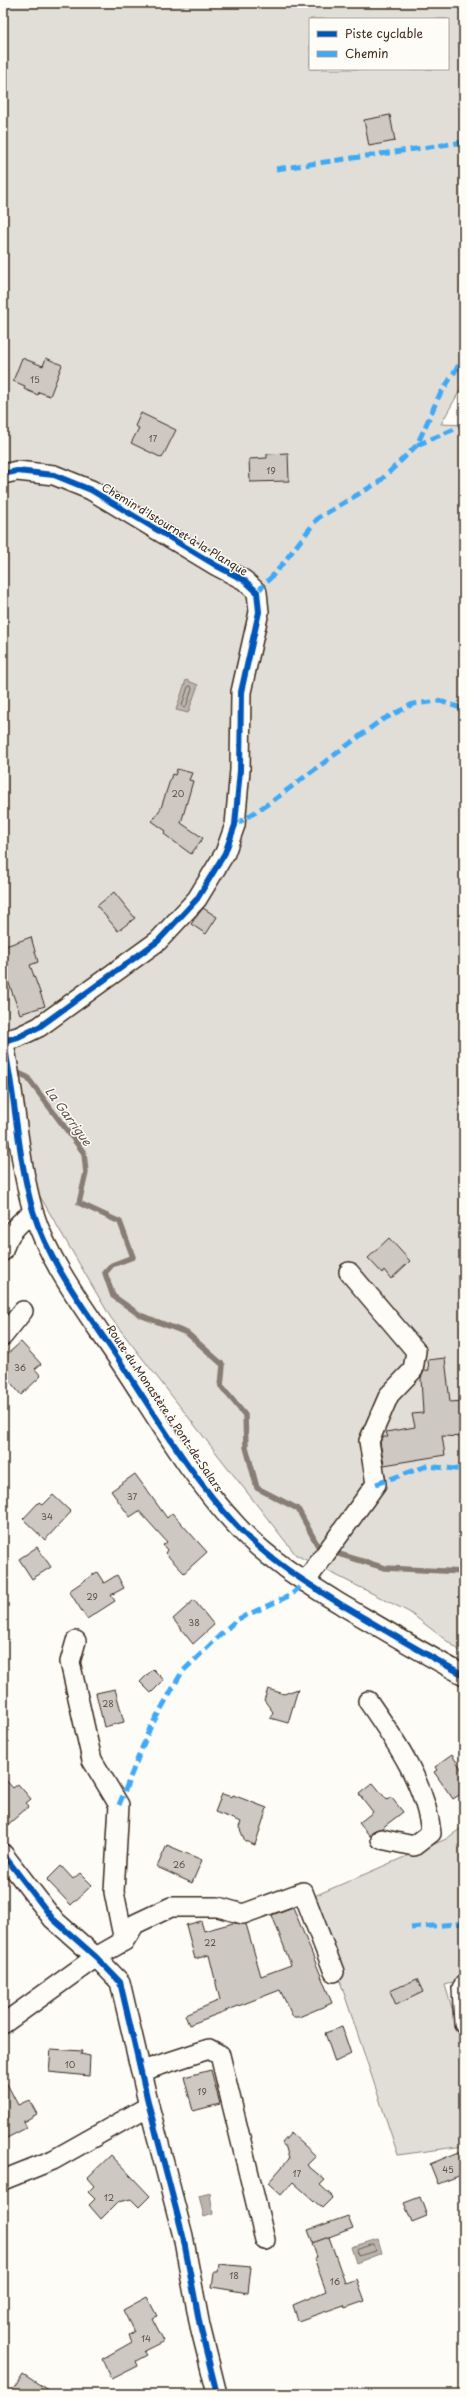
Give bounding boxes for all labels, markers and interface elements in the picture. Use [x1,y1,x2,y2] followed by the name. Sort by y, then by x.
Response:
[309,18,449,70] legend
[345,24,423,42] text: Piste cyclable
[345,44,389,62] text: Chemin
[30,372,40,386] house number: 15
[149,431,158,445] house number: 17
[266,463,276,477] house number: 19
[99,478,251,580] street label: Chemin d'Istournet à la Planque
[172,786,185,800] house number: 20
[41,1083,97,1150] water label: La Garrigue
[103,1321,227,1495] street label: Route du Monastère à Pont-de-Salars
[14,1360,26,1374] house number: 36
[127,1489,137,1503] house number: 37
[41,1509,53,1523] house number: 34
[86,1589,98,1603] house number: 29
[188,1615,200,1629] house number: 38
[102,1696,114,1710] house number: 28
[173,1857,185,1871] house number: 26
[204,1935,216,1949] house number: 22
[65,2057,76,2071] house number: 10
[197,2084,207,2098] house number: 19
[442,2162,454,2176] house number: 45
[293,2166,302,2180] house number: 17
[104,2190,114,2204] house number: 12
[229,2268,239,2282] house number: 18
[330,2274,340,2288] house number: 16
[141,2331,151,2345] house number: 14

